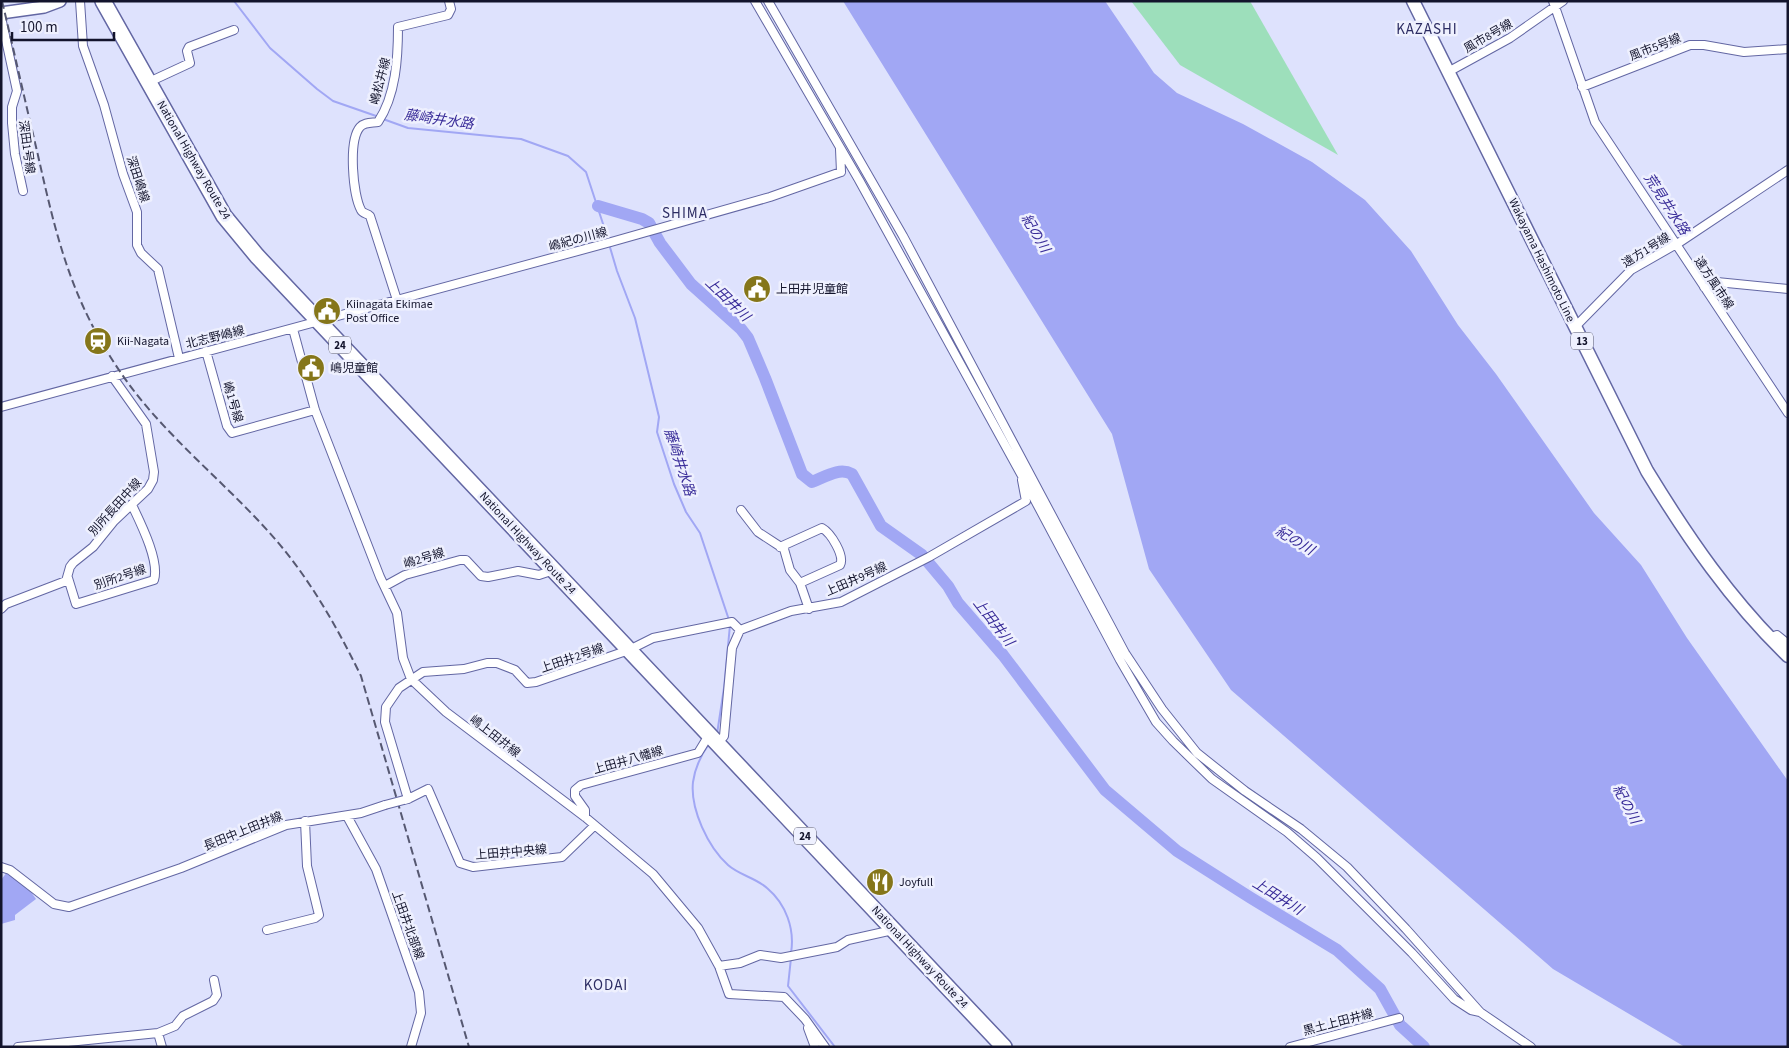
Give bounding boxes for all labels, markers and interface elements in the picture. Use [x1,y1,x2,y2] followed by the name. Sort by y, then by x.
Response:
[12,10,115,42] scale bar
[1461,16,1516,57] street label: 風市8号線
[20,17,58,38] text: 100 m
[1396,19,1458,40] district label: KAZASHI
[1627,30,1683,65] street label: 風市5号線
[366,56,395,107] street label: 嶋松井線
[152,98,235,223] street label: National Highway Route 24
[403,105,476,135] water label: 藤崎井水路
[14,119,39,175] street label: 深田1号線
[122,154,153,205] street label: 深田嶋線
[1639,170,1694,240] water label: 荒見井水路
[1504,196,1579,325] street label: Wakayama Hashimoto Line
[662,203,708,224] district label: SHIMA
[1016,210,1056,258] water label: 紀の川
[547,224,609,255] street label: 嶋紀の川線
[1619,229,1674,272] street label: 遠方1号線
[1690,254,1737,313] street label: 遠方風市線
[700,273,756,328] water label: 上田井川
[742,274,772,304] public building icon: 上田井児童館
[776,281,848,298] place label: 上田井児童館
[312,296,342,326] public building icon: Kiinagata Ekimae Post Office
[346,296,433,327] place label: Kiinagata Ekimae Post Office
[184,322,246,353] street label: 北志野嶋線
[83,326,113,356] station icon: Kii-Nagata
[1571,332,1593,350] road number: 13
[117,333,169,350] place label: Kii-Nagata
[329,336,351,354] road number: 24
[296,353,326,383] public building icon: 嶋児童館
[330,360,378,377] place label: 嶋児童館
[218,380,247,425] street label: 嶋1号線
[659,426,700,500] water label: 藤崎井水路
[85,475,146,540] street label: 別所長田中線
[475,488,580,599] street label: National Highway Route 24
[1271,521,1319,561] water label: 紀の川
[402,544,447,573] street label: 嶋2号線
[823,558,890,601] street label: 上田井9号線
[92,561,148,594] street label: 別所2号線
[968,594,1020,652] water label: 上田井川
[538,640,606,677] street label: 上田井2号線
[466,711,524,762] street label: 嶋上田井線
[591,742,665,779] street label: 上田井八幡線
[1607,781,1646,829] water label: 紀の川
[201,808,285,855] street label: 長田中上田井線
[794,828,816,844] road number: 24
[474,841,548,864] street label: 上田井中央線
[865,867,895,897] restaurant icon: Joyfull
[899,874,933,891] place label: Joyfull
[1248,874,1308,921] water label: 上田井川
[387,888,428,962] street label: 上田井北部線
[867,902,972,1013] street label: National Highway Route 24
[584,975,628,996] district label: KODAI
[1301,1005,1375,1040] street label: 黒土上田井線

